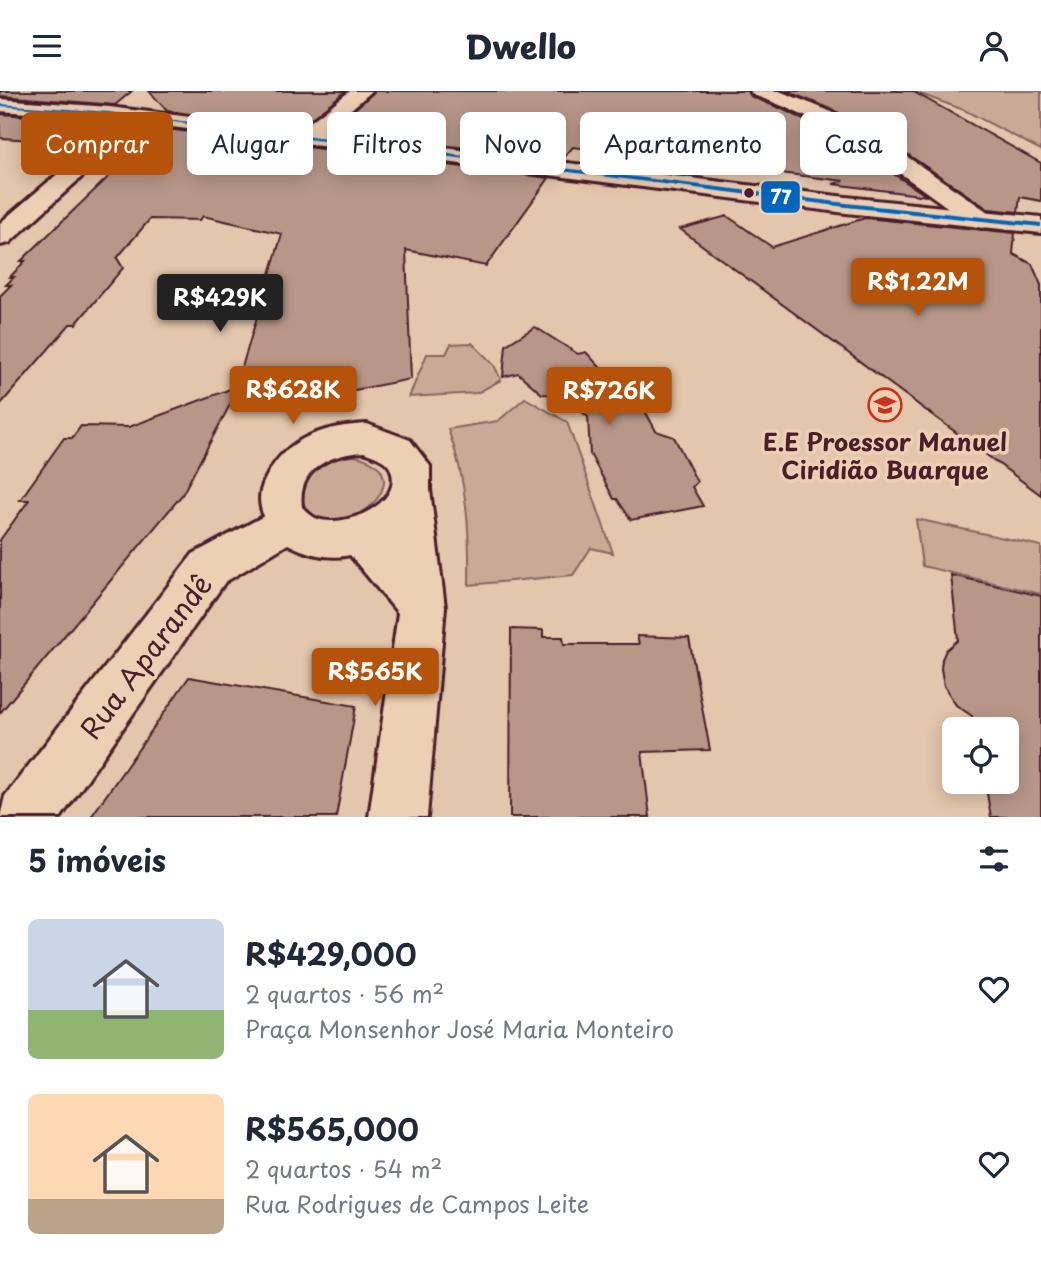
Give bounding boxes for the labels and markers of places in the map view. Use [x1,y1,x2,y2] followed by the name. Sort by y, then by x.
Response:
[742,186,756,200] unlabelled marker
[853,259,983,318] pin: R$1.22M
[163,275,277,334] pin: R$429K
[236,367,350,426] pin: R$628K
[552,367,666,427] pin: R$726K
[866,386,904,424] school or university icon: E.E Proessor Manuel Ciridião Buarque
[763,423,1007,487] place label: E.E Proessor Manuel Ciridião Buarque
[318,649,432,708] pin: R$565K

